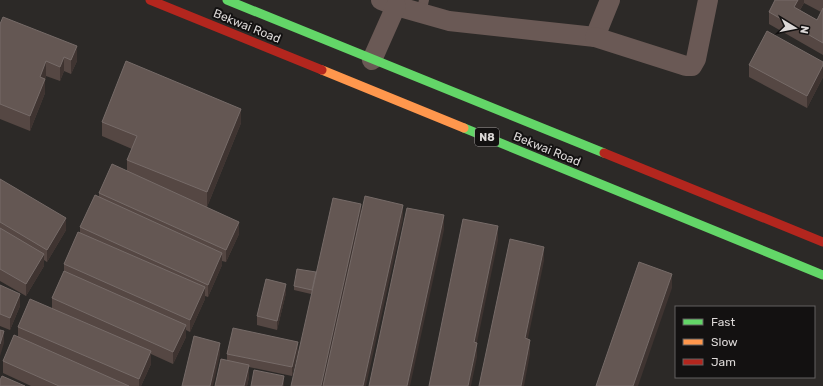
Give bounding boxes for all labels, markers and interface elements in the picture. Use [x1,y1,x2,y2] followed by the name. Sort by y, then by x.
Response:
[211,6,283,46] street label: Bekwai Road
[775,8,815,48] north arrow
[797,25,811,35] text: N
[475,128,499,146] road number: N8
[511,129,583,169] street label: Bekwai Road
[675,306,815,378] legend
[711,315,735,329] text: Fast
[711,335,738,349] text: Slow
[711,355,736,369] text: Jam

